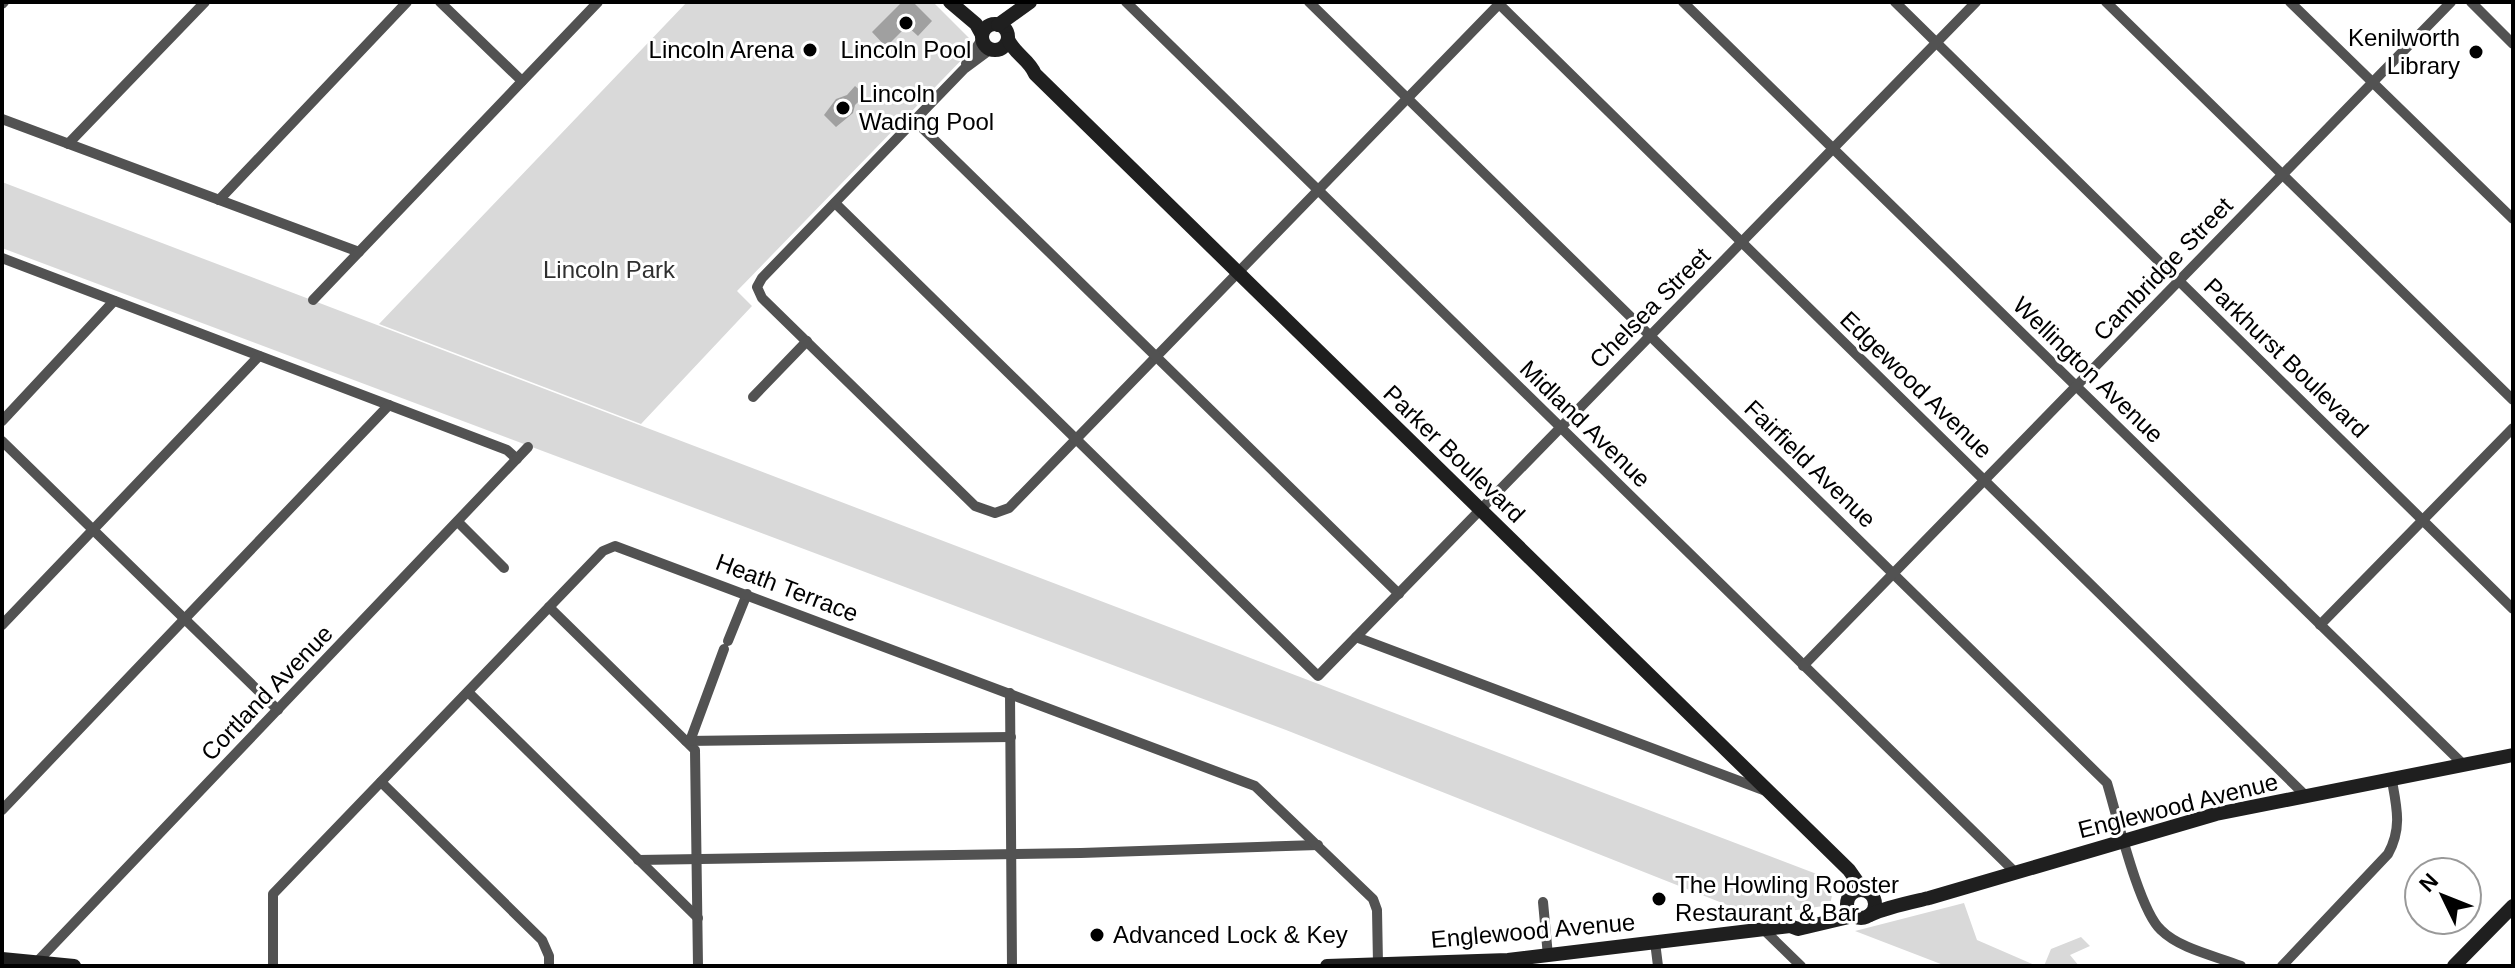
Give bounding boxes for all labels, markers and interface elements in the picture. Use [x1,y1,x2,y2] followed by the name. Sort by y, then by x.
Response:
[897,14,915,32] marker: Lincoln Pool
[2348,24,2460,79] place label: Kenilworth Library
[649,36,795,63] place label: Lincoln Arena
[841,36,971,63] place label: Lincoln Pool
[801,41,819,59] marker: Lincoln Arena
[2467,43,2485,61] marker: Kenilworth Library
[859,80,994,135] place label: Lincoln Wading Pool
[834,99,852,117] marker: Lincoln Wading Pool
[2088,191,2238,346] street label: Cambridge Street
[1584,242,1716,373] street label: Chelsea Street
[543,256,676,283] park label: Lincoln Park
[2199,272,2374,443] street label: Parkhurst Boulevard
[2008,291,2169,448] street label: Wellington Avenue
[1835,306,1998,464] street label: Edgewood Avenue
[1515,355,1656,493] street label: Midland Avenue
[1378,380,1530,528] street label: Parker Boulevard
[1739,394,1881,533] street label: Fairfield Avenue
[712,548,862,627] street label: Heath Terrace
[195,620,338,766] street label: Cortland Avenue
[2075,768,2281,843] street label: Englewood Avenue
[2403,856,2483,936] north arrow
[2414,868,2443,897] text: N
[1675,871,1899,926] place label: The Howling Rooster Restaurant & Bar
[1650,890,1668,908] marker: The Howling Rooster Restaurant & Bar
[1430,908,1636,953] street label: Englewood Avenue
[1113,921,1348,948] place label: Advanced Lock & Key
[1088,926,1106,944] marker: Advanced Lock & Key

